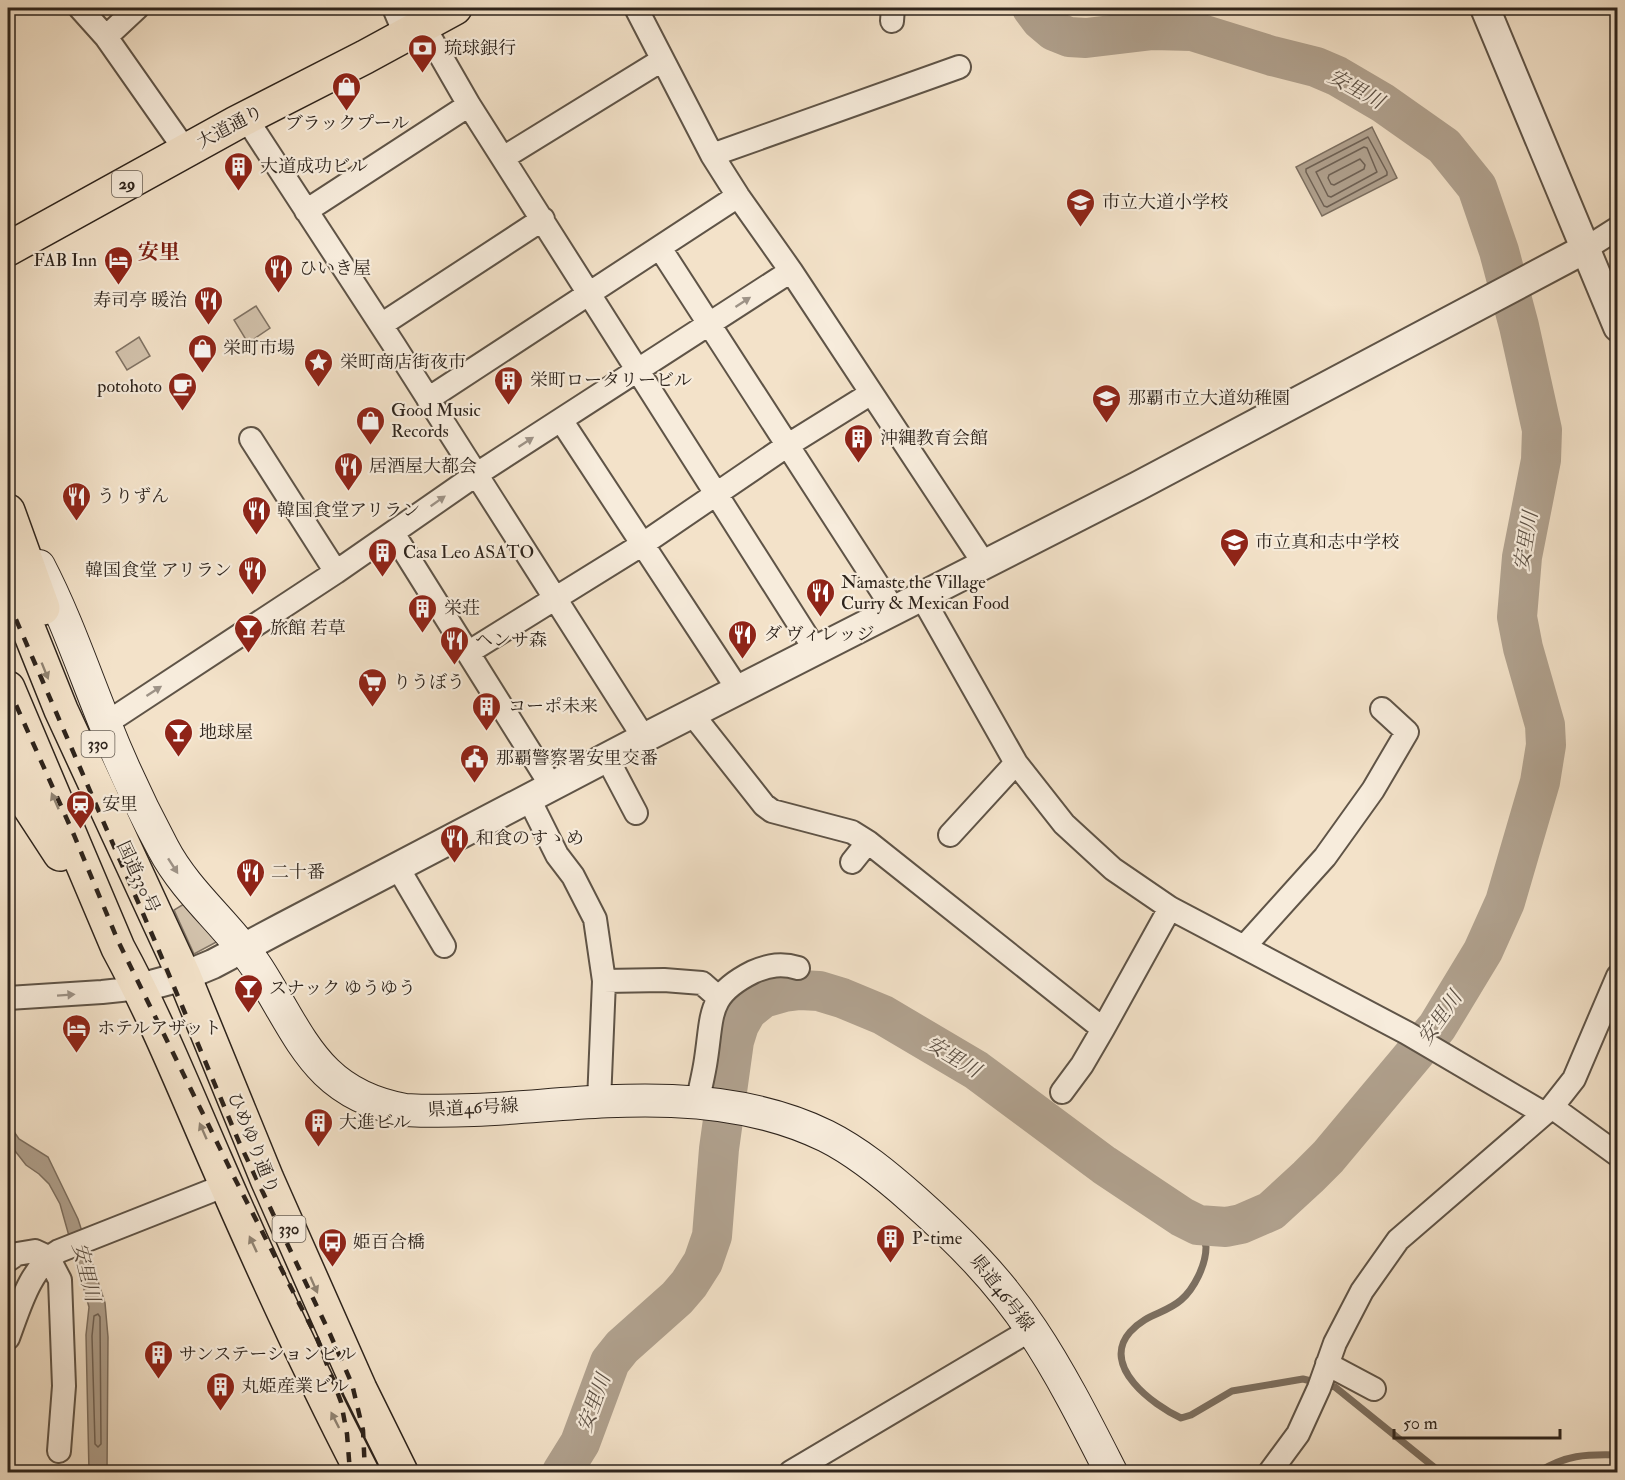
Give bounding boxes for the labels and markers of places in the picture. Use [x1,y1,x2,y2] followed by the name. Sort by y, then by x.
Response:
[407,32,439,74] bank icon: 琉球銀行
[444,37,516,60] place label: 琉球銀行
[331,70,363,112] shop icon: ブラックプール
[285,112,409,135] place label: ブラックプール
[223,150,255,192] building icon: 大道成功ビル
[260,155,368,178] place label: 大道成功ビル
[1065,186,1097,228] school or university icon: 市立大道小学校
[1102,191,1228,214] place label: 市立大道小学校
[102,244,134,286] hotel icon: FAB Inn
[33,249,97,272] place label: FAB Inn
[262,252,294,294] restaurant icon: ひいき屋
[299,257,371,280] place label: ひいき屋
[192,284,224,326] restaurant icon: 寿司亭 暖治
[93,289,187,312] place label: 寿司亭 暖治
[186,332,218,374] shop icon: 栄町市場
[223,337,295,360] place label: 栄町市場
[303,346,335,388] place icon: 栄町商店街夜市
[340,351,466,374] place label: 栄町商店街夜市
[493,364,525,406] building icon: 栄町ロータリービル
[530,369,692,392] place label: 栄町ロータリービル
[167,370,199,412] cafe icon: potohoto
[96,375,162,398] place label: potohoto
[1091,382,1123,424] school or university icon: 那覇市立大道幼稚園
[1128,387,1290,410] place label: 那覇市立大道幼稚園
[391,399,481,443] place label: Good Music Records
[354,404,386,446] shop icon: Good Music Records
[843,422,875,464] building icon: 沖縄教育会館
[880,427,988,450] place label: 沖縄教育会館
[332,450,364,492] restaurant icon: 居酒屋大都会
[369,455,477,478] place label: 居酒屋大都会
[60,480,92,522] restaurant icon: うりずん
[97,485,169,508] place label: うりずん
[240,494,272,536] restaurant icon: 韓国食堂アリラン
[277,499,420,522] place label: 韓国食堂アリラン
[1218,526,1250,568] school or university icon: 市立真和志中学校
[1255,531,1399,554] place label: 市立真和志中学校
[366,536,398,578] building icon: Casa Leo ASATO
[403,541,534,564] place label: Casa Leo ASATO
[237,554,269,596] restaurant icon: 韓国食堂 アリラン
[85,559,232,582] place label: 韓国食堂 アリラン
[841,571,1010,615] place label: Namaste the Village Curry & Mexican Food
[804,576,836,618] restaurant icon: Namaste the Village Curry & Mexican Food
[407,592,439,634] building icon: 栄荘
[444,597,480,620] place label: 栄荘
[233,612,265,654] bar icon: 旅館 若草
[270,617,346,640] place label: 旅館 若草
[727,618,759,660] restaurant icon: ダ ヴィレッジ
[764,623,875,646] place label: ダ ヴィレッジ
[438,624,470,666] restaurant icon: ヘンサ森
[475,629,547,652] place label: ヘンサ森
[356,666,388,708] supermarket icon: りうぼう
[393,671,465,694] place label: りうぼう
[471,690,503,732] building icon: コーポ未来
[508,695,598,718] place label: コーポ未来
[162,716,194,758] bar icon: 地球屋
[199,721,253,744] place label: 地球屋
[459,742,491,784] public building icon: 那覇警察署安里交番
[496,747,658,770] place label: 那覇警察署安里交番
[65,788,97,830] station icon: 安里
[102,793,138,816] place label: 安里
[439,822,471,864] restaurant icon: 和食のすゝめ
[476,827,584,850] place label: 和食のすゝめ
[234,856,266,898] restaurant icon: 二十番
[271,861,325,884] place label: 二十番
[232,972,264,1014] bar icon: スナック ゆうゆう
[269,977,416,1000] place label: スナック ゆうゆう
[60,1012,92,1054] hotel icon: ホテルアザット
[97,1017,222,1040] place label: ホテルアザット
[302,1106,334,1148] building icon: 大進ビル
[339,1111,411,1134] place label: 大進ビル
[875,1222,907,1264] building icon: P-time
[316,1226,348,1268] bus stop icon: 姫百合橋
[912,1227,963,1250] place label: P-time
[353,1231,425,1254] place label: 姫百合橋
[142,1338,174,1380] building icon: サンステーションビル
[179,1343,356,1366] place label: サンステーションビル
[204,1370,236,1412] building icon: 丸姫産業ビル
[241,1375,349,1398] place label: 丸姫産業ビル

